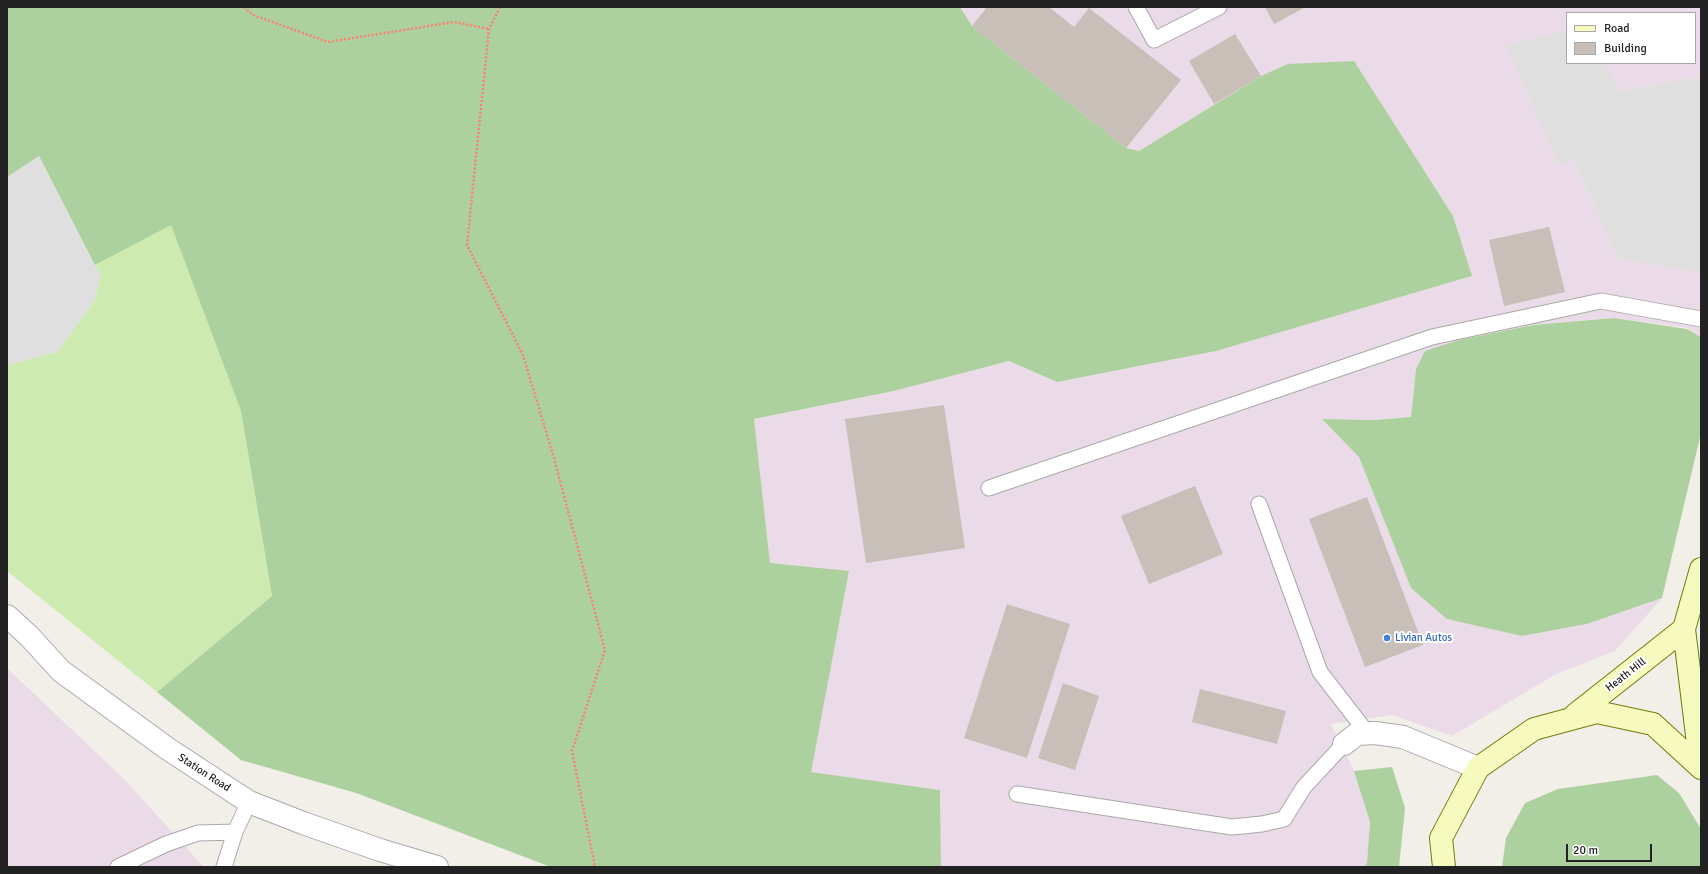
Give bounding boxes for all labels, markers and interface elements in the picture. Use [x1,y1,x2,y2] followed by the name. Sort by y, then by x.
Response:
[1566,12,1696,64] legend
[1604,21,1630,36] text: Road
[1604,41,1647,56] text: Building
[1395,631,1452,645] place label: Livian Autos
[1382,633,1392,643] marker: Livian Autos
[1603,655,1649,695] street label: Heath Hill
[175,751,233,795] street label: Station Road
[1568,836,1654,862] scale bar
[1573,843,1598,858] text: 20 m

